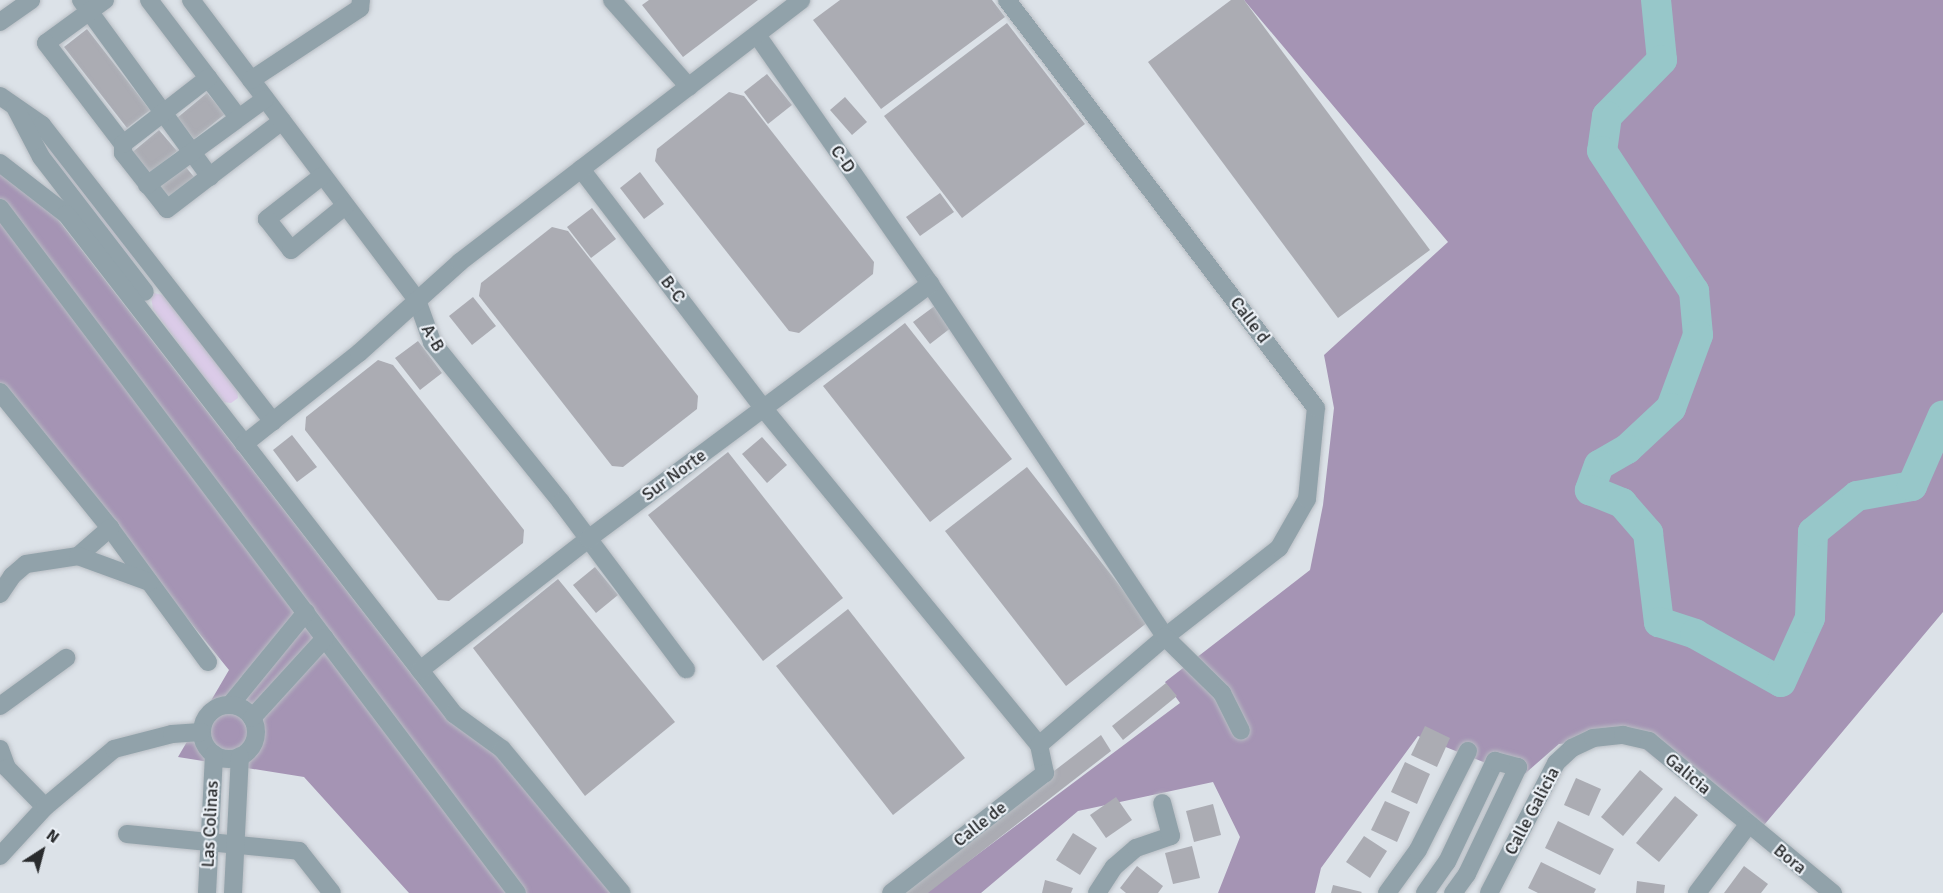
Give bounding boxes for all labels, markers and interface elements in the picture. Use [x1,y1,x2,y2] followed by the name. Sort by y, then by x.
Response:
[826,141,860,177] street label: C-D
[656,271,690,307] street label: B-C
[1226,293,1274,347] street label: Calle d
[417,320,449,356] street label: A-B
[638,444,710,506] street label: Sur Norte
[1661,749,1715,799] street label: Galicia
[1500,763,1564,859] street label: Calle Galicia
[197,780,223,868] street label: Las Colinas
[949,797,1011,851] street label: Calle de
[12,821,72,881] north arrow
[42,825,63,848] text: N
[1769,839,1811,879] street label: Bora

